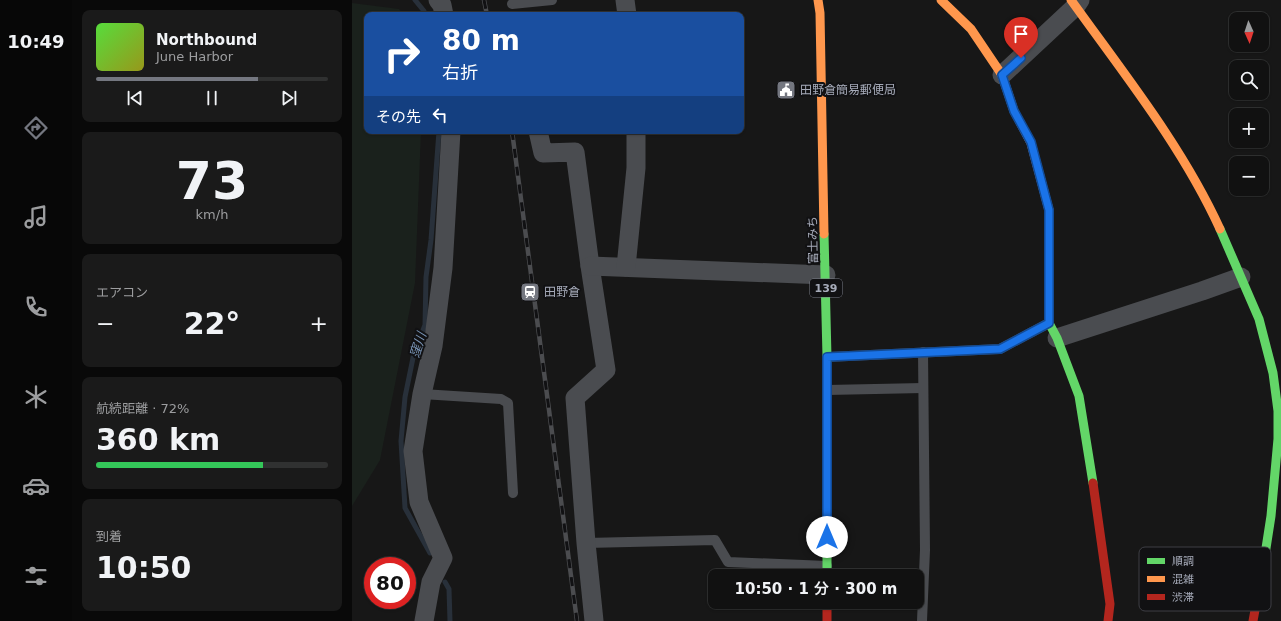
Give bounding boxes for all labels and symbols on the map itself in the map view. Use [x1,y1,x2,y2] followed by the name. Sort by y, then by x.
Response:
[1229,12,1269,52] north arrow
[1004,17,1038,58] pin
[775,79,797,101] public building icon: 田野倉簡易郵便局
[800,83,896,97] place label: 田野倉簡易郵便局
[806,216,820,264] street label: 富士みち
[810,279,842,297] road number: 139
[519,281,541,303] station icon: 田野倉
[544,285,580,299] place label: 田野倉
[407,328,430,360] water label: 窪川
[806,516,848,558] position arrow
[1139,547,1271,611] legend
[1172,555,1194,568] text: 順調
[364,557,416,609] speed limit sign: 80
[1172,573,1194,586] text: 混雑
[1172,591,1194,604] text: 渋滞

